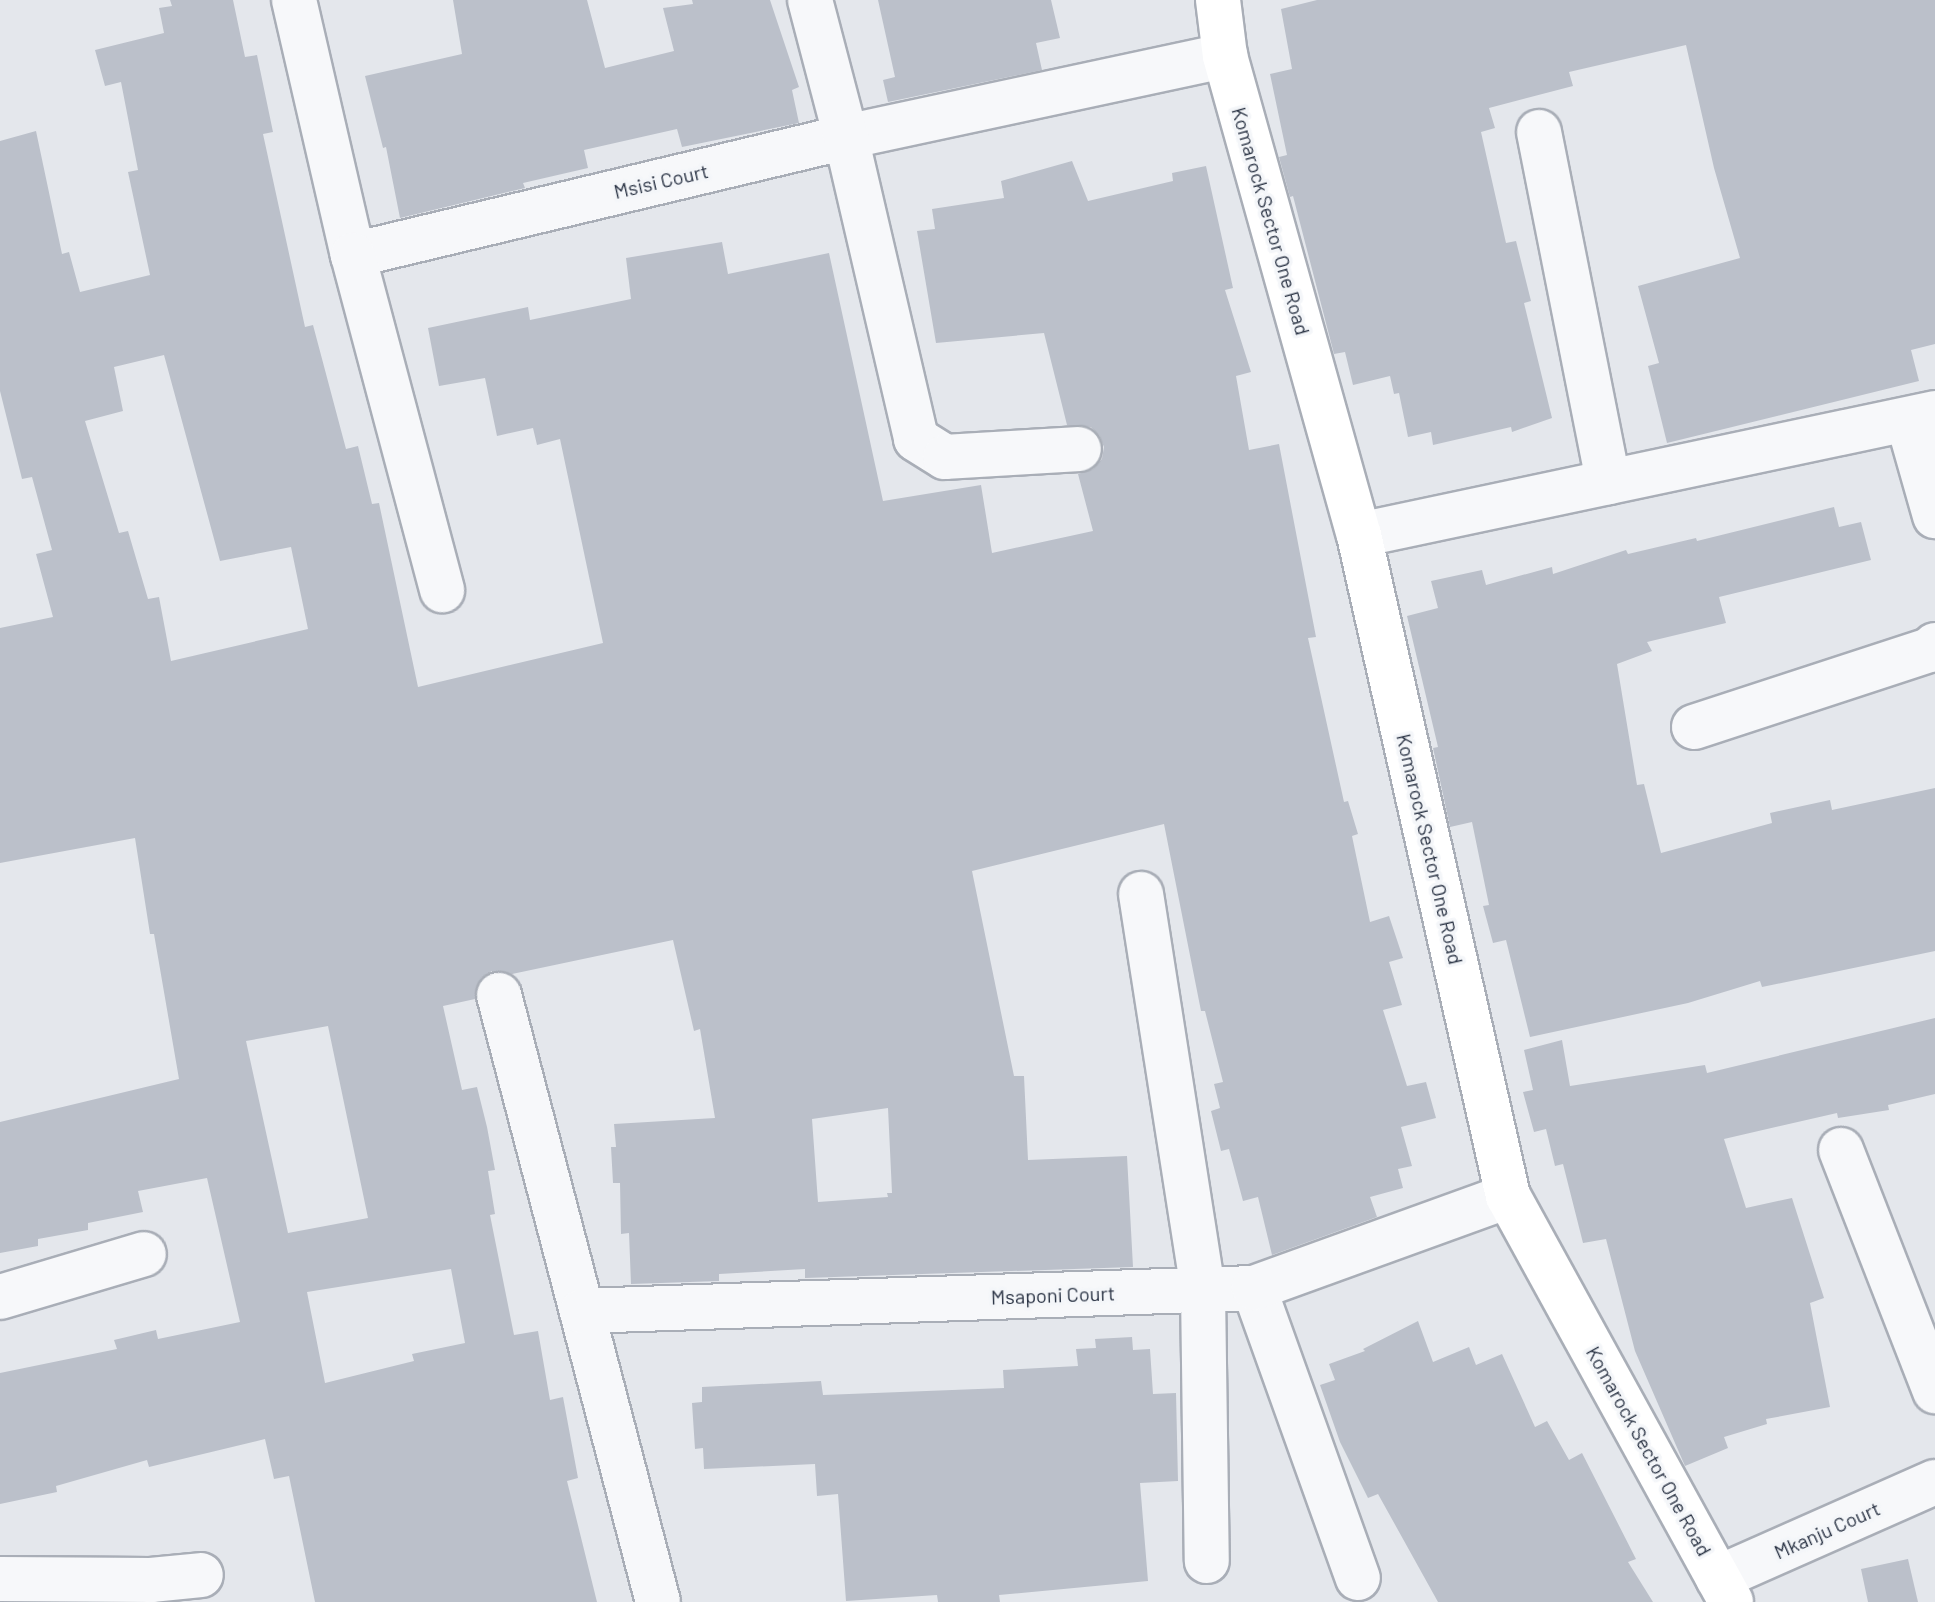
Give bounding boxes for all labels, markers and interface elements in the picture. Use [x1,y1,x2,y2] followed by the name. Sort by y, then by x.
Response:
[1227,104,1315,338] street label: Komarock Sector One Road
[611,158,711,204] street label: Msisi Court
[1392,731,1468,967] street label: Komarock Sector One Road
[990,1281,1116,1309] street label: Msaponi Court
[1581,1342,1717,1560] street label: Komarock Sector One Road
[1770,1496,1884,1564] street label: Mkanju Court

